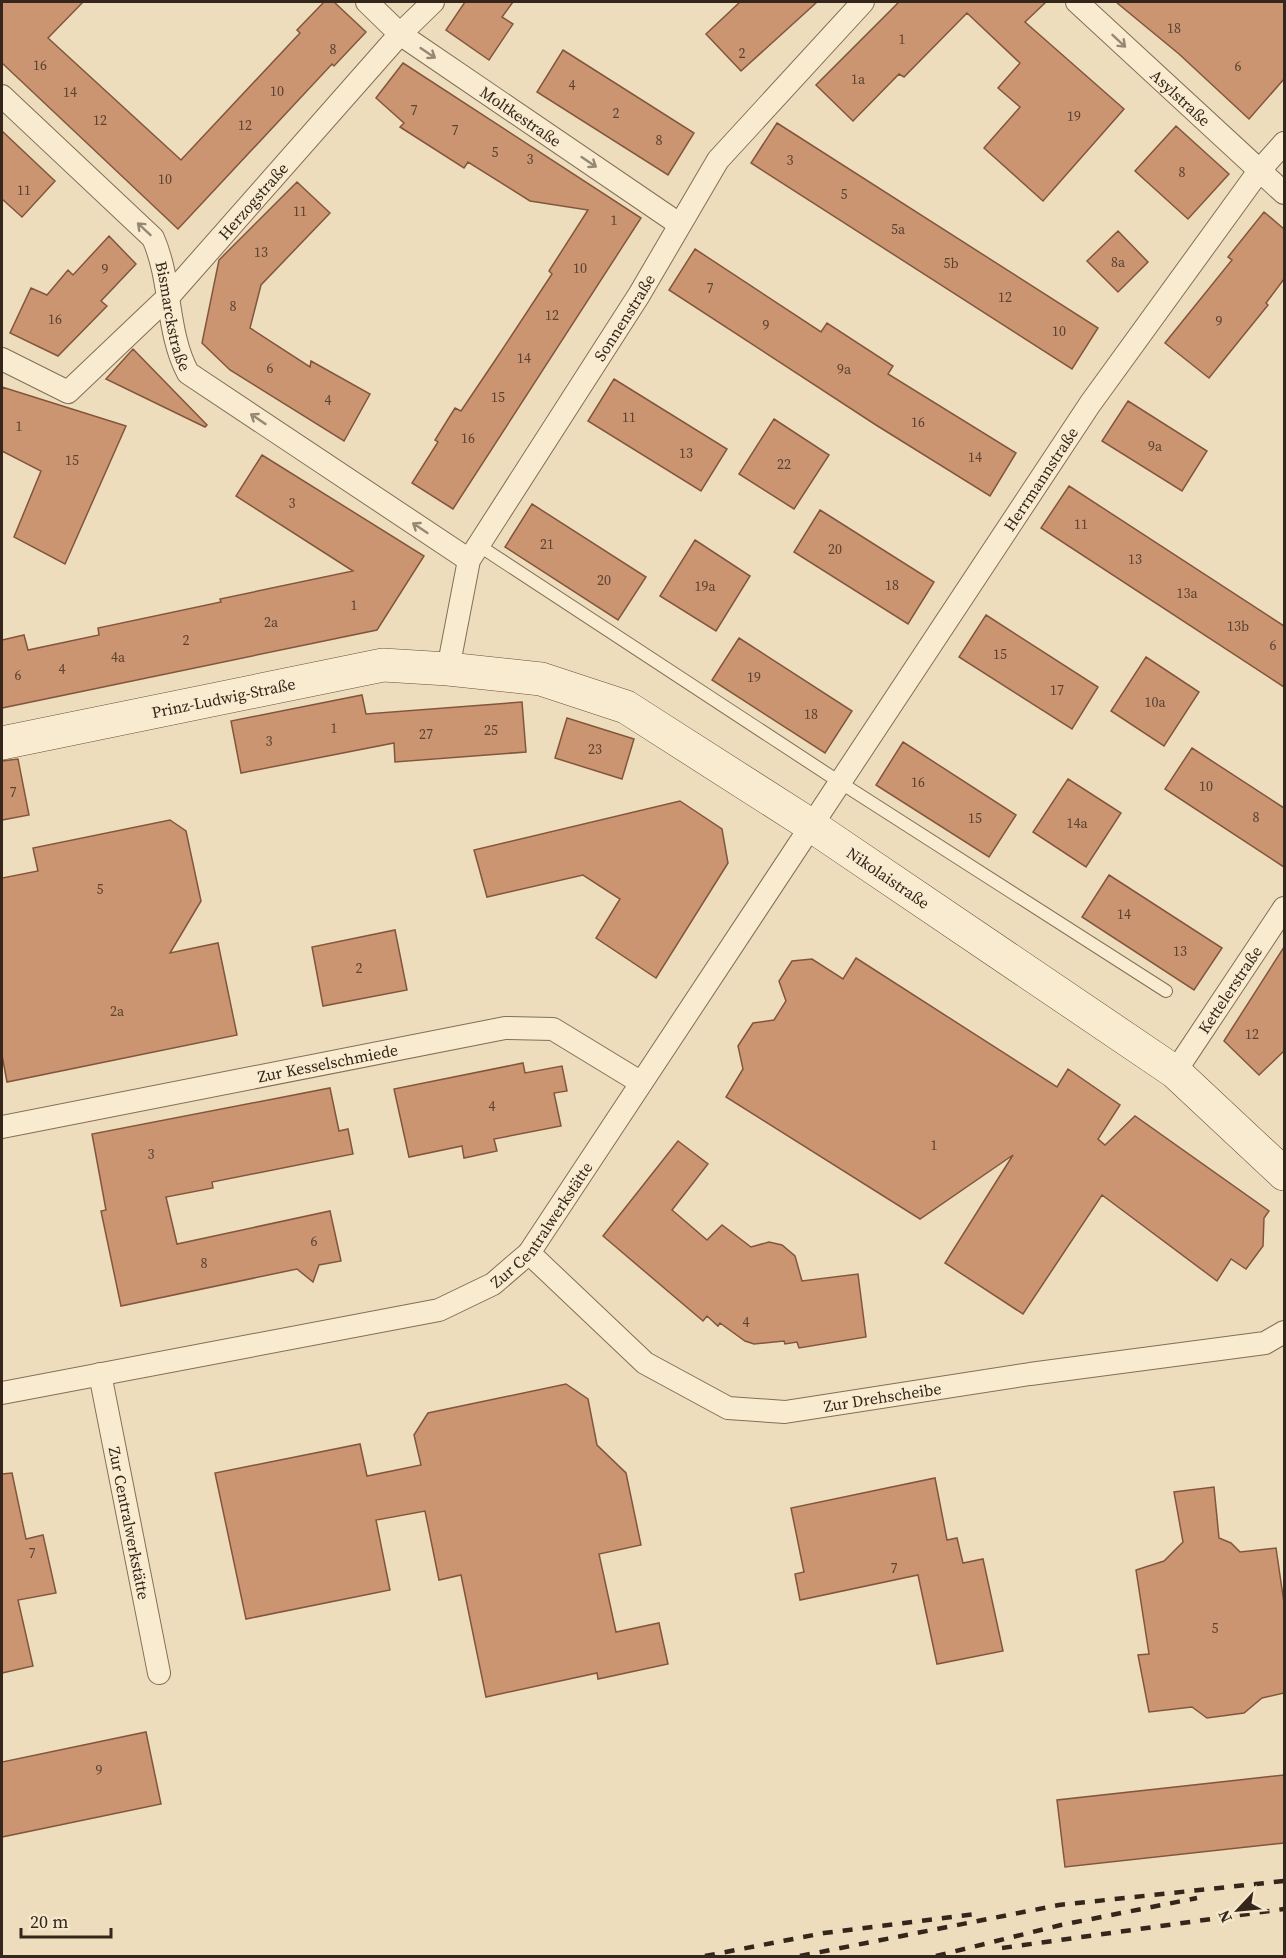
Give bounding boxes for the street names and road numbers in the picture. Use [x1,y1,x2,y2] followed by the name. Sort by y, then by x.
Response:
[1146,64,1216,131] street label: Asylstraße
[476,81,566,152] street label: Moltkestraße
[213,158,293,244] street label: Herzogstraße
[150,259,196,375] street label: Bismarckstraße
[589,270,660,365] street label: Sonnenstraße
[998,423,1083,535] street label: Herrmannstraße
[150,672,297,723] street label: Prinz-Ludwig-Straße
[842,842,934,914] street label: Nikolaistraße
[1193,941,1267,1038] street label: Kettelerstraße
[256,1038,400,1087] street label: Zur Kesselschmiede
[486,1157,597,1293] street label: Zur Centralwerkstätte
[822,1377,943,1417] street label: Zur Drehscheibe
[104,1445,155,1601] street label: Zur Centralwerkstätte

